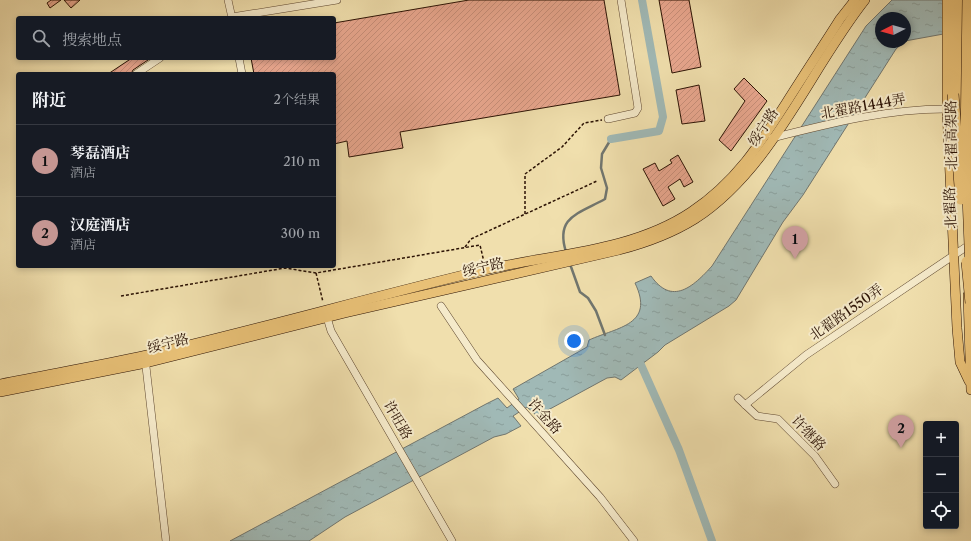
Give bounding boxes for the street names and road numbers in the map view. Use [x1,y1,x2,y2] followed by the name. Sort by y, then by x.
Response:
[819,90,907,122] street label: 北翟路1444弄
[941,100,961,170] street label: 北翟高架路
[744,104,782,150] street label: 绥宁路
[940,187,960,229] street label: 北翟路
[461,254,505,280] street label: 绥宁路
[806,280,886,344] street label: 北翟路1550弄
[145,329,191,357] street label: 绥宁路
[524,394,566,438] street label: 许金路
[380,397,416,443] street label: 许旺路
[788,412,830,454] street label: 许继路

